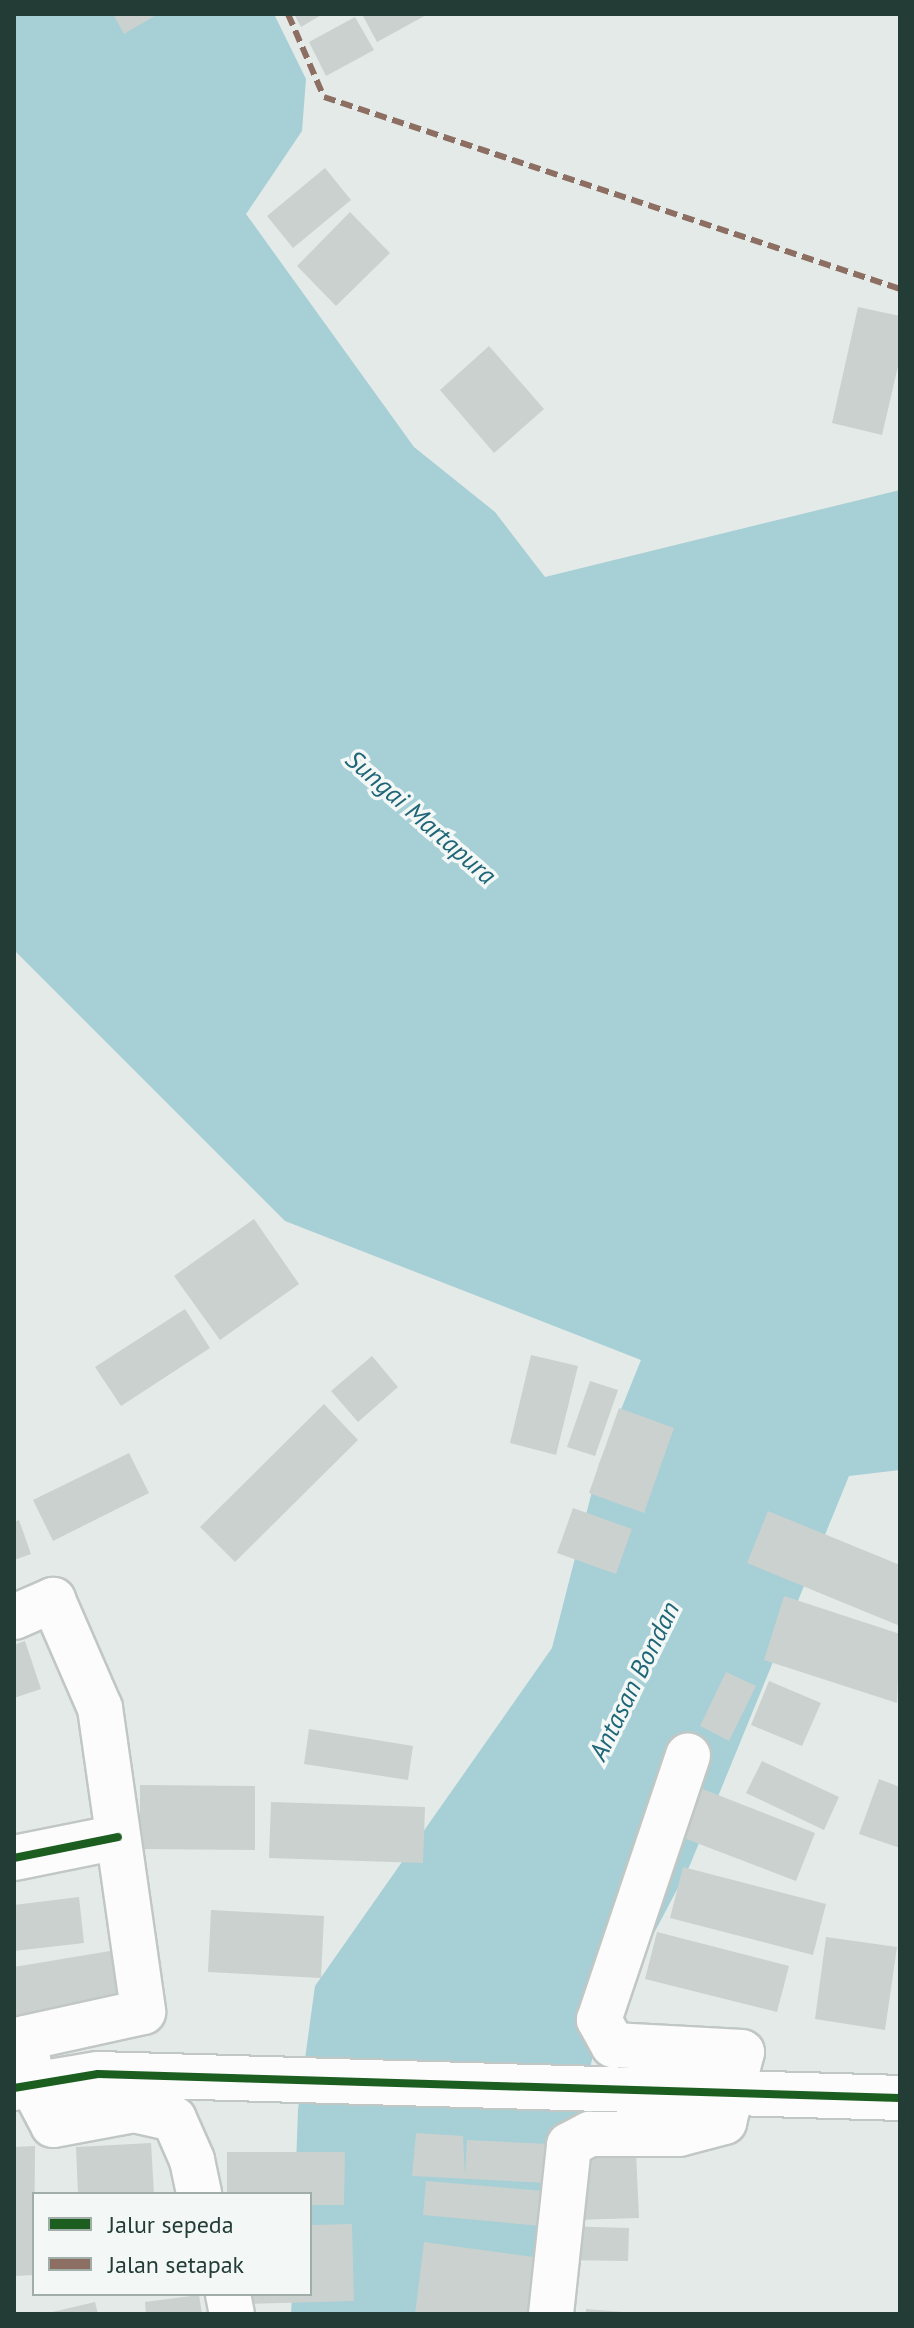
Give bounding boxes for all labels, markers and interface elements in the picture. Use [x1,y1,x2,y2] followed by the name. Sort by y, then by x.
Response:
[340,743,502,891] water label: Sungai Martapura
[582,1597,686,1765] water label: Antasan Bondan
[32,2192,312,2296] legend
[108,2209,234,2240] text: Jalur sepeda
[108,2249,244,2280] text: Jalan setapak

